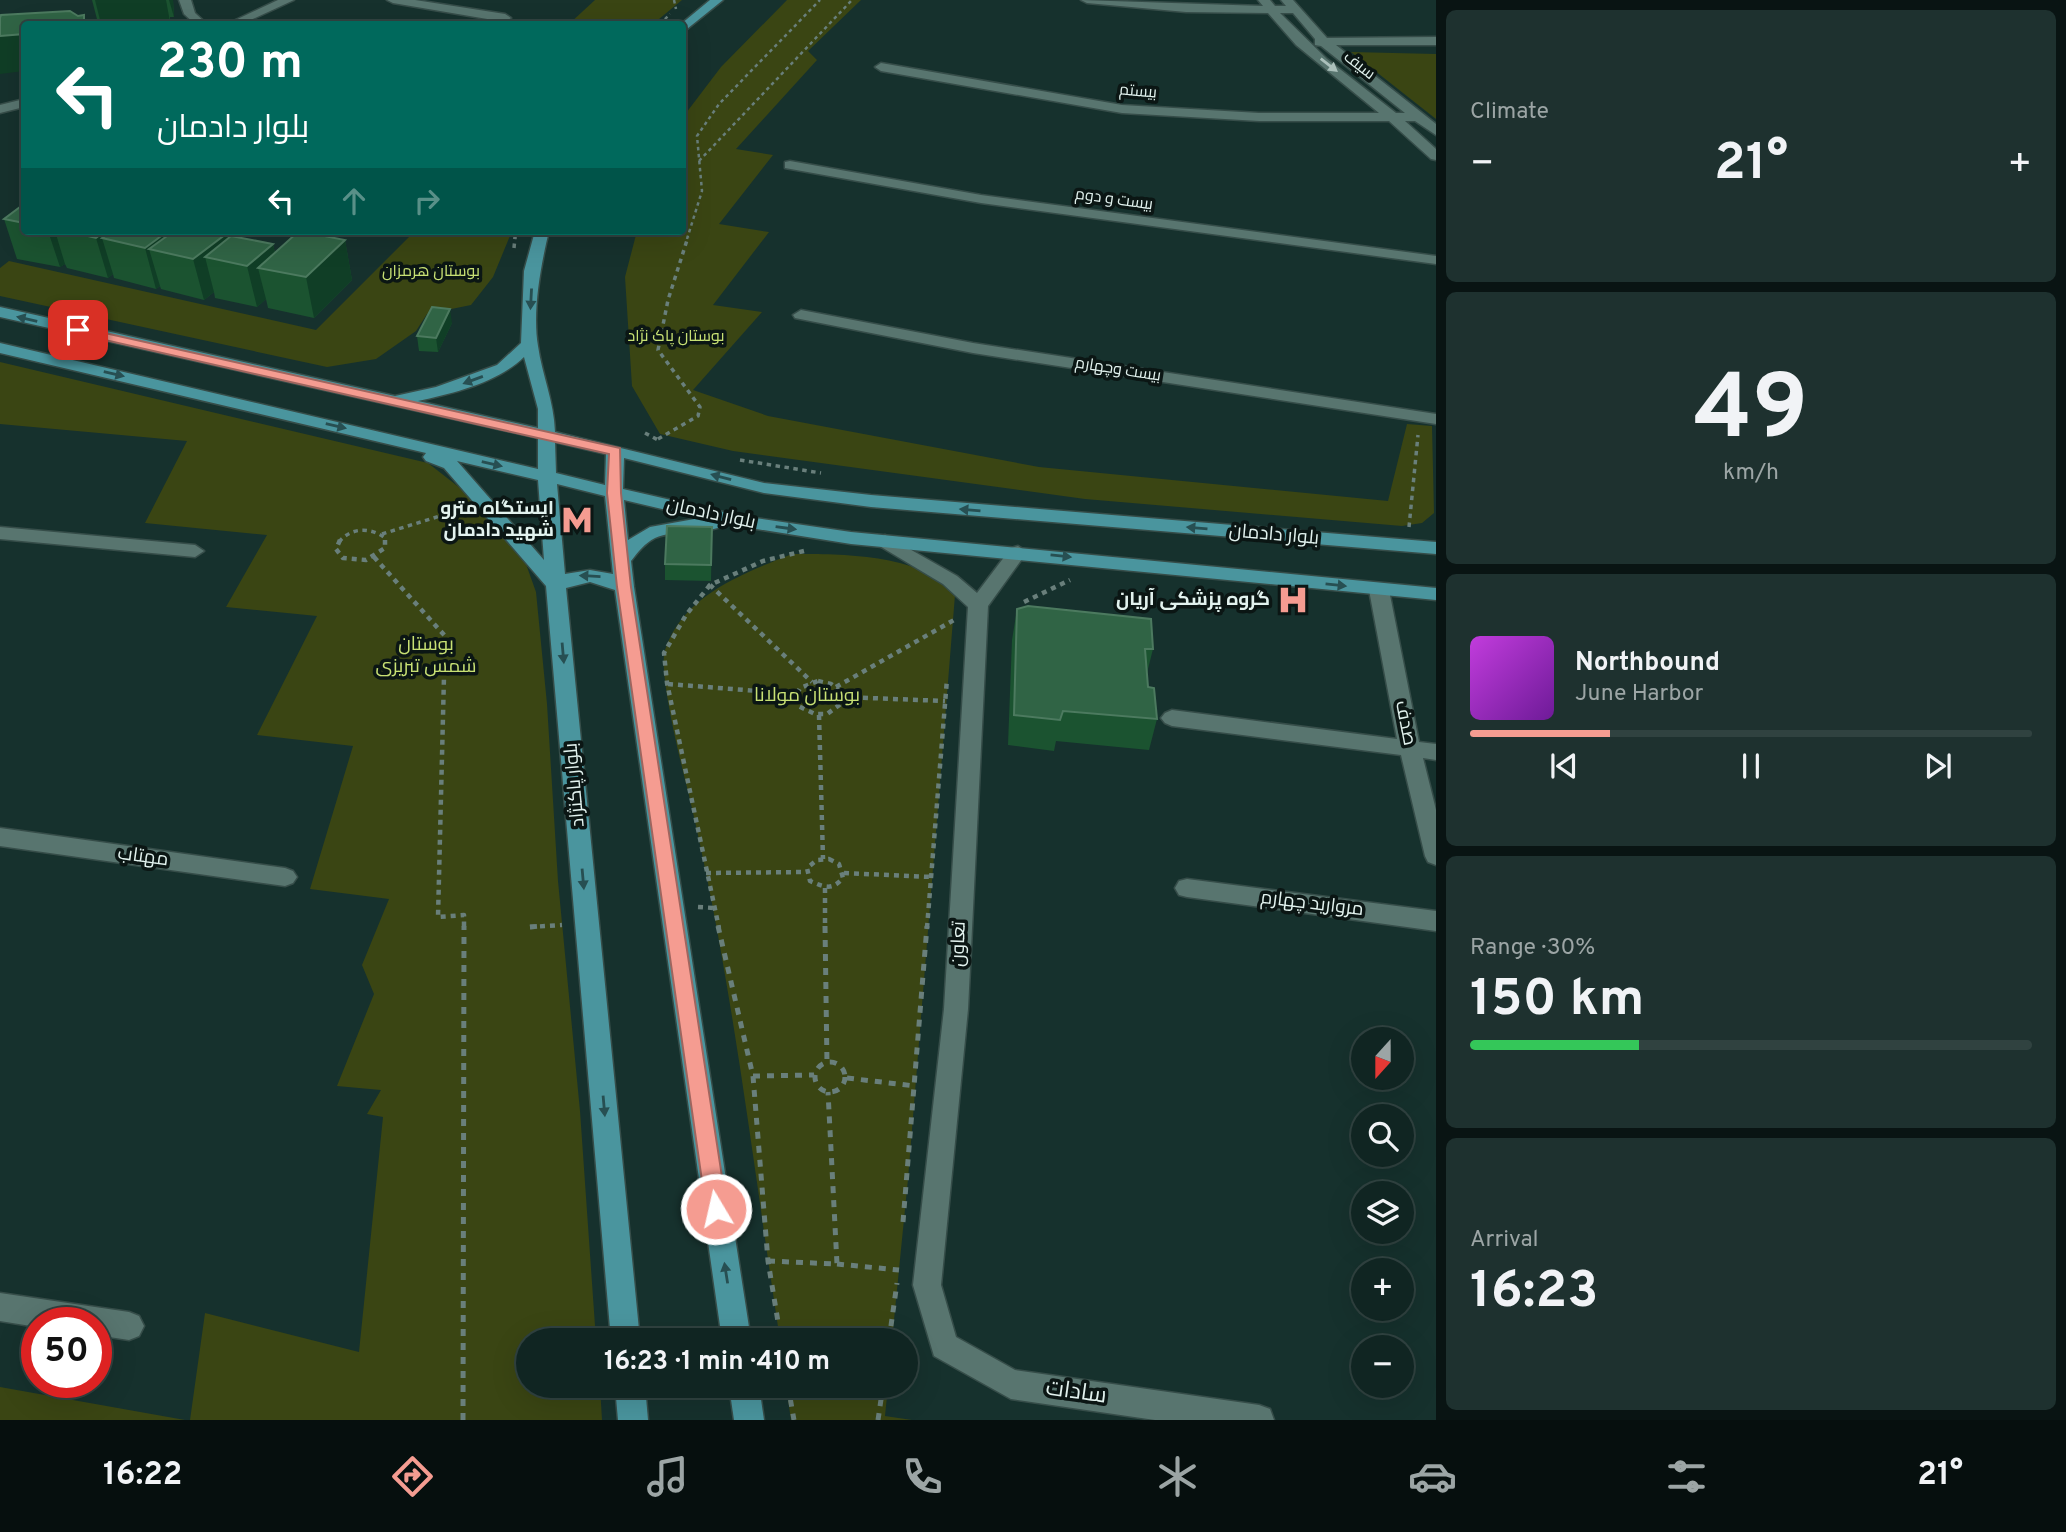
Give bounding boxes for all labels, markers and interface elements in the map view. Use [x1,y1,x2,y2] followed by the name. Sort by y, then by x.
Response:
[157,34,303,96] text: 230 m
[1339,47,1379,85] street label: سیف
[42,49,133,140] icon: left
[1320,58,1338,72] one-way arrow
[1118,80,1158,104] street label: بیستم
[1470,98,1549,127] text: Climate
[157,109,309,149] text: بلوار دادمان
[1714,132,1788,198] text: 21°
[1470,141,1495,190] text: −
[2007,141,2032,190] text: +
[262,182,300,220] icon: left
[335,182,373,220] icon: ahead
[408,182,446,220] icon: right
[1074,185,1154,215] street label: بیست و دوم
[382,262,480,282] park label: بوستان هرمزان
[525,288,536,310] one-way arrow
[48,300,108,360] pin
[59,311,97,349] icon: arrive
[16,313,38,324] one-way arrow
[628,327,725,347] park label: بوستان پاک نژاد
[1074,353,1162,387] street label: بیست وچهارم
[1694,356,1808,471] text: 49
[103,369,125,380] one-way arrow
[462,374,483,385] one-way arrow
[325,421,347,432] one-way arrow
[481,459,503,470] one-way arrow
[1723,459,1779,488] text: km/h
[710,471,732,482] one-way arrow
[664,493,758,535] street label: بلوار دادمان
[440,497,554,543] place label: ایستگاه مترو شهید دادمان
[560,503,594,537] metro station icon: ایستگاه مترو شهید دادمان
[959,504,981,515] one-way arrow
[1228,519,1320,551] street label: بلوار دادمان
[1186,522,1208,533] one-way arrow
[775,523,797,534] one-way arrow
[1050,551,1072,562] one-way arrow
[579,570,601,581] one-way arrow
[1325,580,1347,591] one-way arrow
[1276,583,1310,617] hospital icon: گروه پزشکی آریان
[1116,588,1270,612] place label: گروه پزشکی آریان
[376,633,476,679] park label: بوستان شمس تبریزی
[557,642,568,664] one-way arrow
[1575,647,1720,680] text: Northbound
[1575,680,1703,709] text: June Harbor
[754,684,860,708] park label: بوستان مولانا
[1389,698,1421,748] street label: صدف
[559,742,591,828] street label: بلوار پاکنژاد
[1545,747,1583,785] icon: previous
[1732,747,1770,785] icon: pause
[1919,747,1957,785] icon: next
[116,842,170,872] street label: مهتاب
[578,868,589,890] one-way arrow
[1259,886,1365,922] street label: مروارید چهارم
[946,921,972,967] street label: تعاون
[1470,934,1595,963] text: Range · 30%
[1470,968,1644,1034] text: 150 km
[1351,1027,1414,1090] north arrow
[1351,1027,1414,1398] map controls
[599,1095,610,1117] one-way arrow
[1351,1104,1414,1167] button: search
[679,1172,753,1246] position arrow
[1351,1181,1414,1244] button: layers
[1470,1226,1539,1255] text: Arrival
[1351,1258,1414,1321] button: +
[1470,1260,1598,1326] text: 16:23
[720,1262,731,1284] one-way arrow
[21,1307,112,1398] speed limit sign: 50
[1351,1335,1414,1398] button: −
[604,1346,830,1379] text: 16:23 · 1 min · 410 m
[1044,1374,1108,1412] street label: سادات
[388,1452,437,1501] icon: directions
[643,1452,692,1501] icon: music
[898,1452,947,1501] icon: phone
[1153,1452,1202,1501] icon: climate
[1408,1452,1457,1501] icon: car
[1662,1452,1711,1501] icon: filters
[103,1456,182,1496] text: 16:22
[1917,1456,1963,1496] text: 21°

